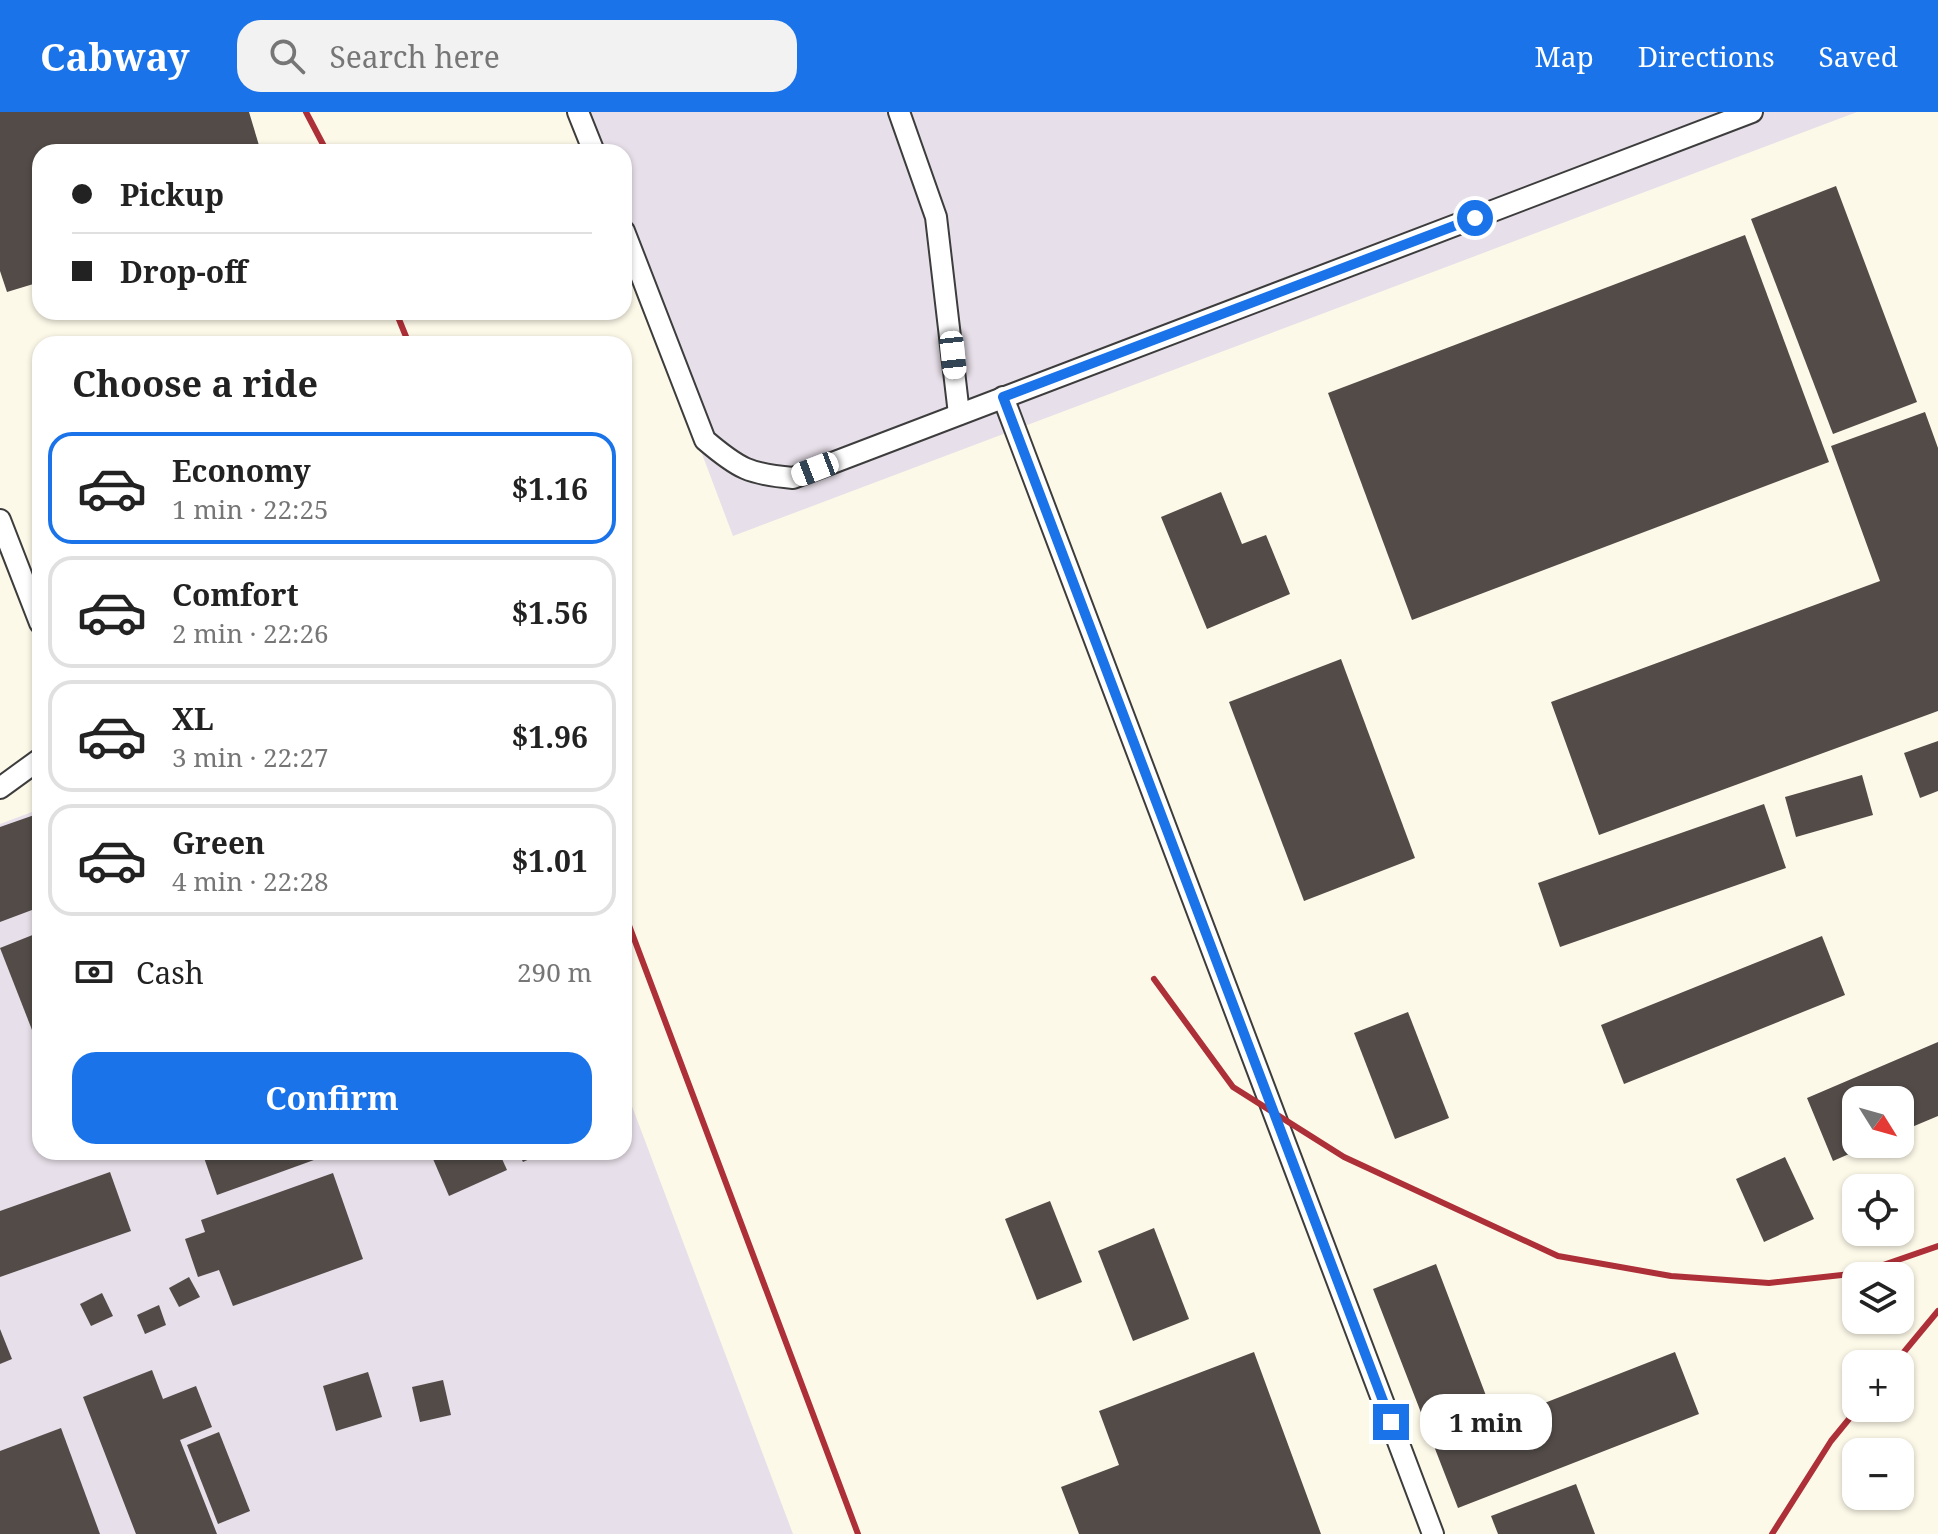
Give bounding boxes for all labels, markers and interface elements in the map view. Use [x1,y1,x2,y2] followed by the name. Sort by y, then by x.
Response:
[237,20,797,92] search box
[40,30,189,82] text: Cabway
[265,34,309,78] icon: search
[329,36,500,77] text: Search here
[1534,37,1594,75] text: Map
[1638,37,1775,75] text: Directions
[1819,37,1898,75] text: Saved
[120,174,224,215] text: Pickup
[1457,200,1493,236] route start
[120,251,247,292] text: Drop-off
[939,330,967,380] car
[72,359,318,408] text: Choose a ride
[788,449,842,489] car
[172,450,311,491] text: Economy
[76,452,148,524] icon: car
[511,468,588,509] text: $1.16
[172,491,329,527] text: 1 min · 22:25
[172,574,299,615] text: Comfort
[76,576,148,648] icon: car
[511,592,588,633] text: $1.56
[172,615,329,651] text: 2 min · 22:26
[172,698,214,739] text: XL
[76,700,148,772] icon: car
[511,716,588,757] text: $1.96
[172,739,329,775] text: 3 min · 22:27
[172,822,265,863] text: Green
[76,824,148,896] icon: car
[511,840,588,881] text: $1.01
[172,863,329,899] text: 4 min · 22:28
[72,950,116,994] icon: cash
[136,952,204,993] text: Cash
[517,954,592,990] text: 290 m
[72,1052,592,1144] button: Confirm
[1842,1086,1914,1158] north arrow
[1842,1086,1914,1510] map controls
[1842,1174,1914,1246] button: locate
[1842,1262,1914,1334] button: layers
[1842,1350,1914,1422] button: +
[1419,1394,1551,1450] callout: 1 min
[1373,1404,1409,1440] route end
[1449,1404,1523,1440] text: 1 min
[1842,1438,1914,1510] button: −

